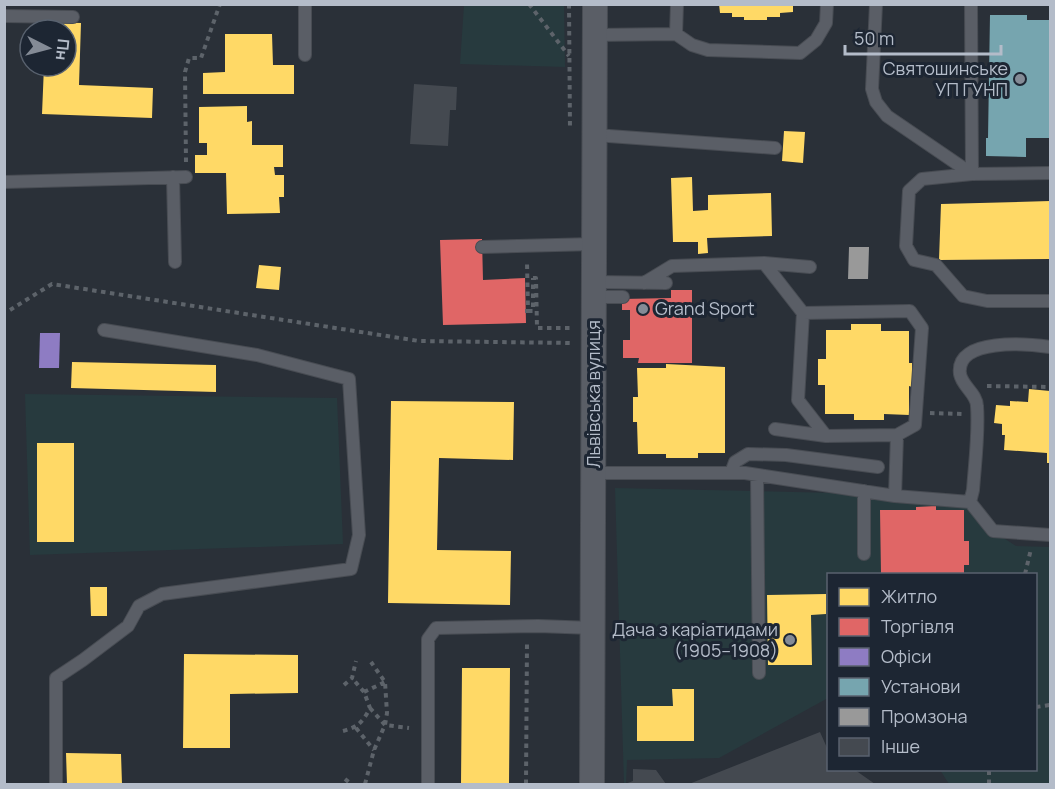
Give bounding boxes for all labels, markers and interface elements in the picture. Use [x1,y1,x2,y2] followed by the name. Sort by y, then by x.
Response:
[18,18,78,78] north arrow
[845,18,1001,56] scale bar
[854,26,894,50] text: 50 m
[51,38,75,61] text: Пн
[883,56,1008,101] place label: Святошинське УП ГУНП
[1013,72,1027,86] marker: Святошинське УП ГУНП
[655,296,755,320] place label: Grand Sport
[636,302,650,316] marker: Grand Sport
[581,320,605,468] street label: Львівська вулиця
[827,573,1037,771] legend
[881,584,937,608] text: Житло
[881,614,954,638] text: Торгівля
[612,617,778,662] place label: Дача з каріатидами (1905–1908)
[783,633,797,647] marker: Дача з каріатидами (1905–1908)
[881,644,931,668] text: Офіси
[881,674,960,698] text: Установи
[881,704,968,728] text: Промзона
[881,734,920,758] text: Інше

